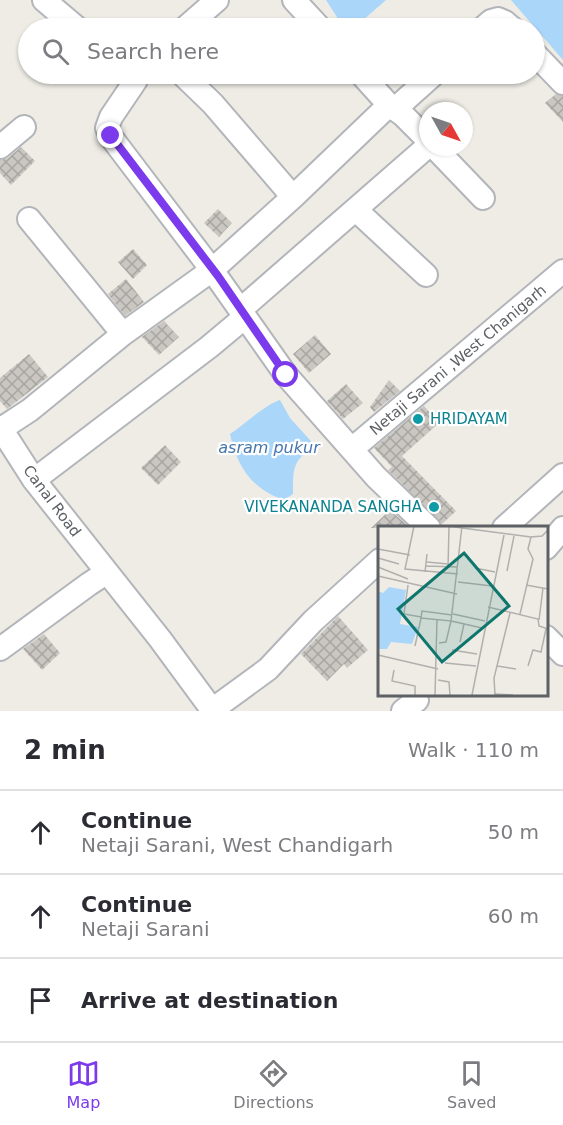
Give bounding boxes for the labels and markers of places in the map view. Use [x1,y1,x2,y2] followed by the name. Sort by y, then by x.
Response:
[430,410,508,428] place label: HRIDAYAM
[411,412,425,426] marker: HRIDAYAM
[244,498,423,516] place label: VIVEKANANDA SANGHA
[427,500,441,514] marker: VIVEKANANDA SANGHA

